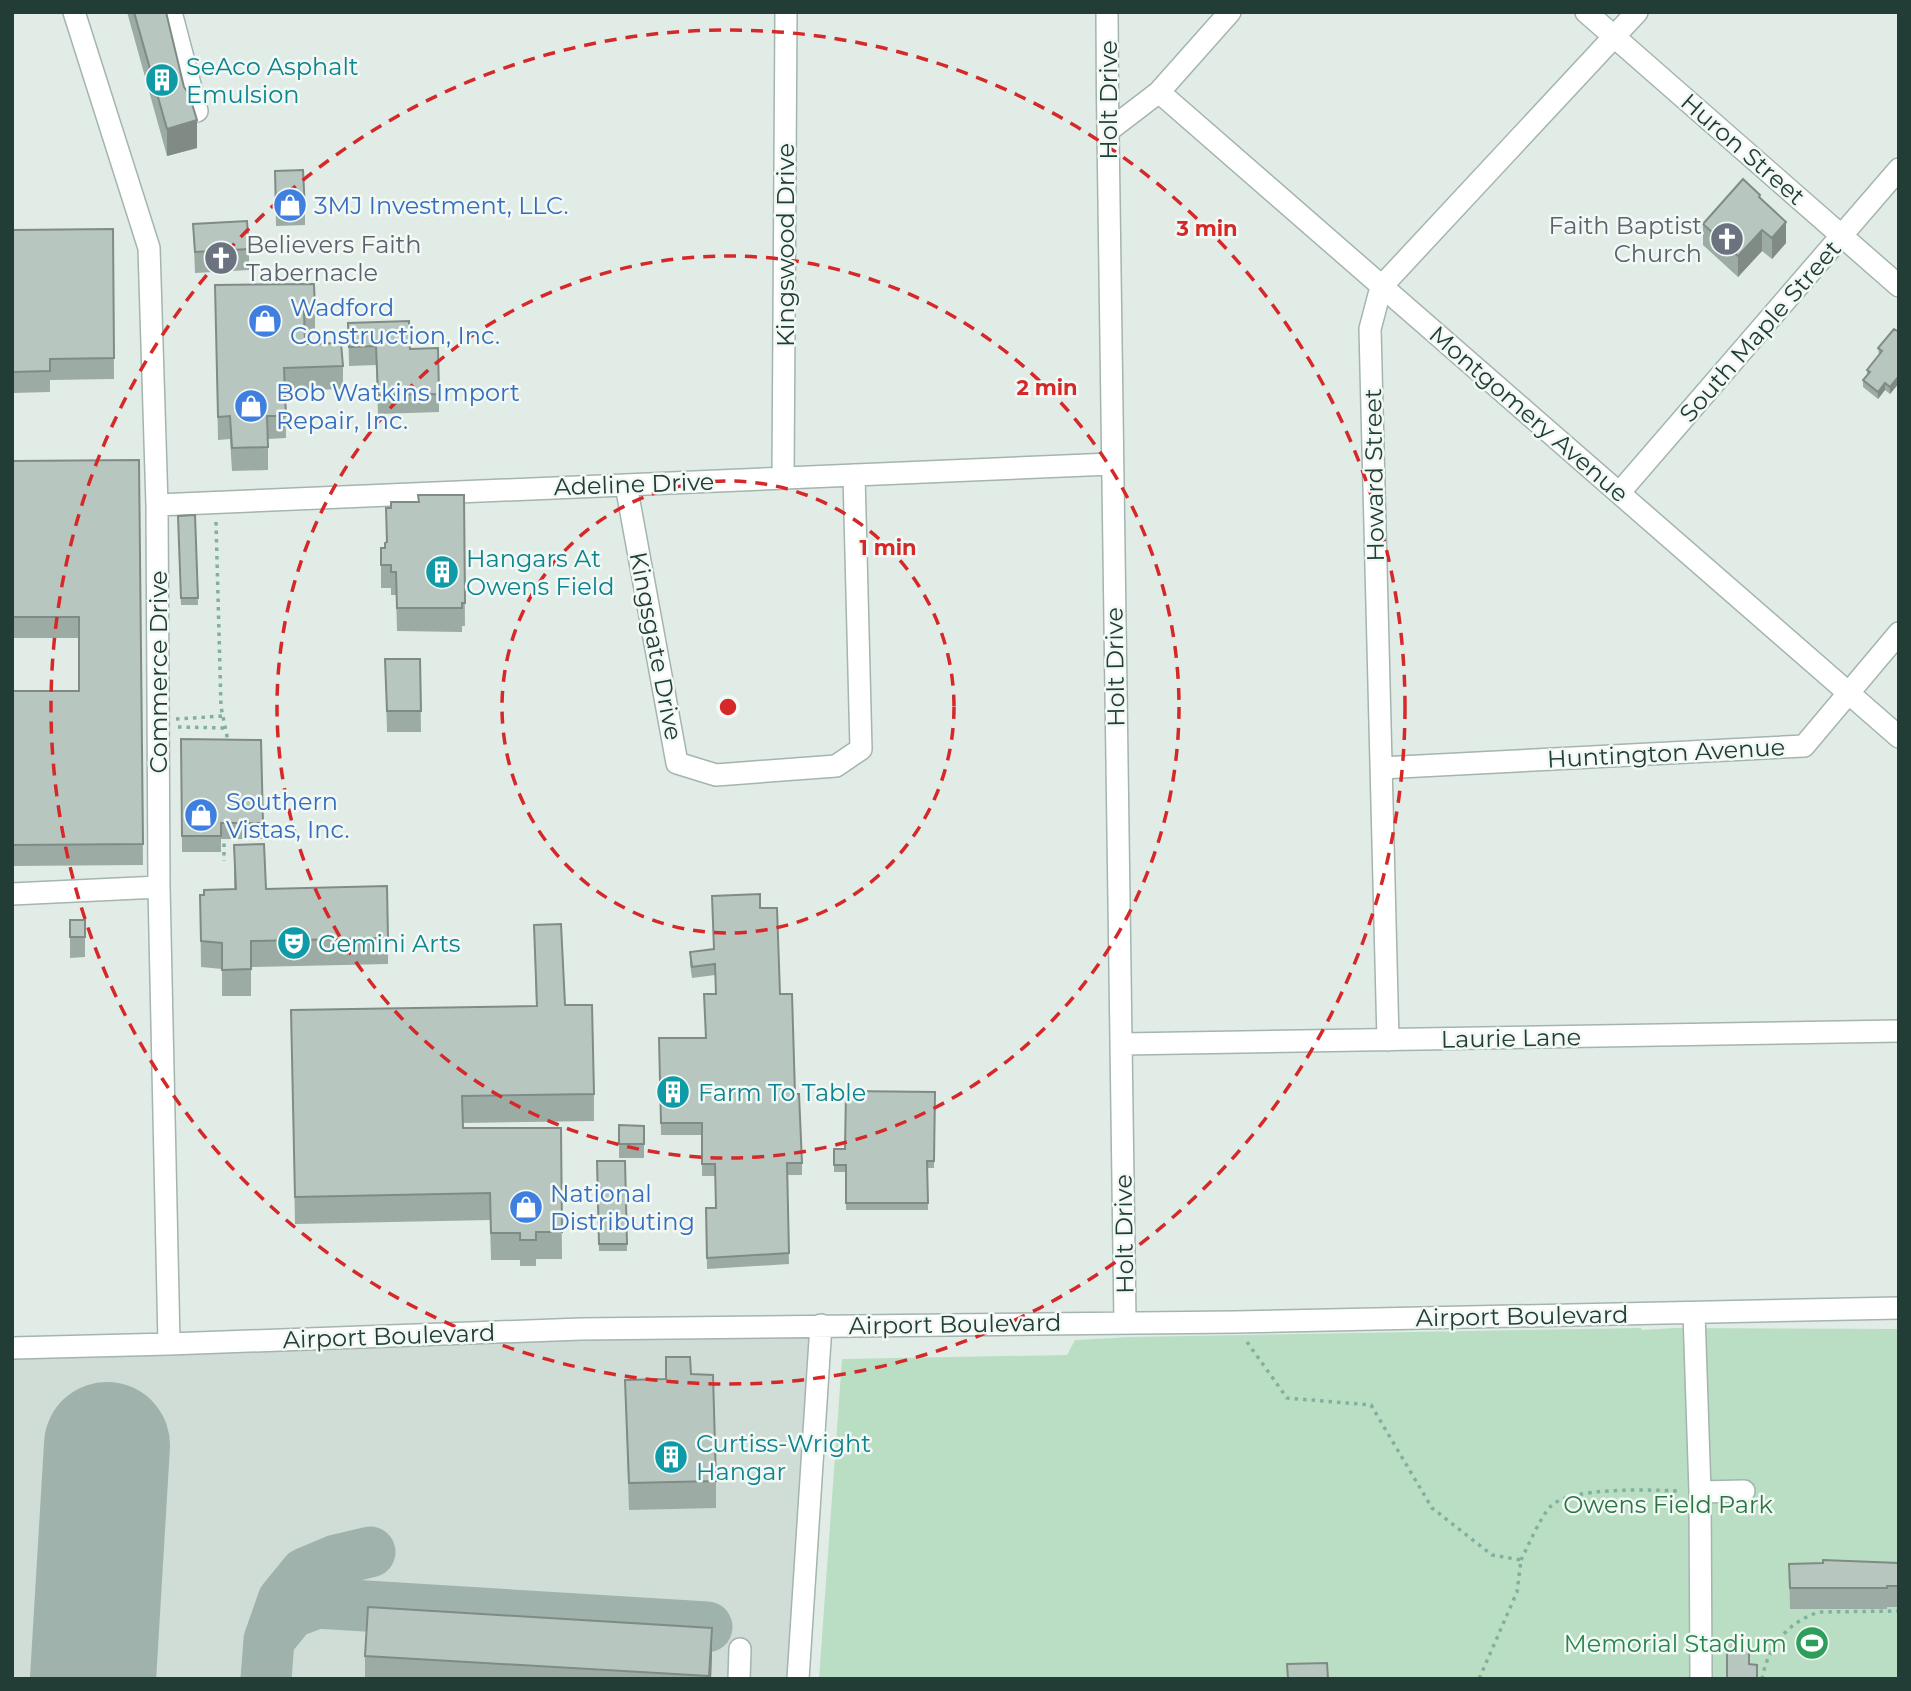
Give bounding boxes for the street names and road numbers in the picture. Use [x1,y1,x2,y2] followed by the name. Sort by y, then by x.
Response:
[1094,40,1123,160] street label: Holt Drive
[1675,87,1811,211] street label: Huron Street
[771,143,800,347] street label: Kingswood Drive
[1673,234,1847,428] street label: South Maple Street
[1424,320,1634,508] street label: Montgomery Avenue
[1358,388,1390,562] street label: Howard Street
[553,467,715,501] street label: Adeline Drive
[624,549,688,743] street label: Kingsgate Drive
[144,570,173,774] street label: Commerce Drive
[1099,607,1131,727] street label: Holt Drive
[1546,732,1786,774] street label: Huntington Avenue
[1441,1022,1581,1054] street label: Laurie Lane
[1108,1174,1140,1294] street label: Holt Drive
[1415,1300,1629,1332] street label: Airport Boulevard
[848,1308,1062,1340] street label: Airport Boulevard
[282,1318,496,1354] street label: Airport Boulevard

